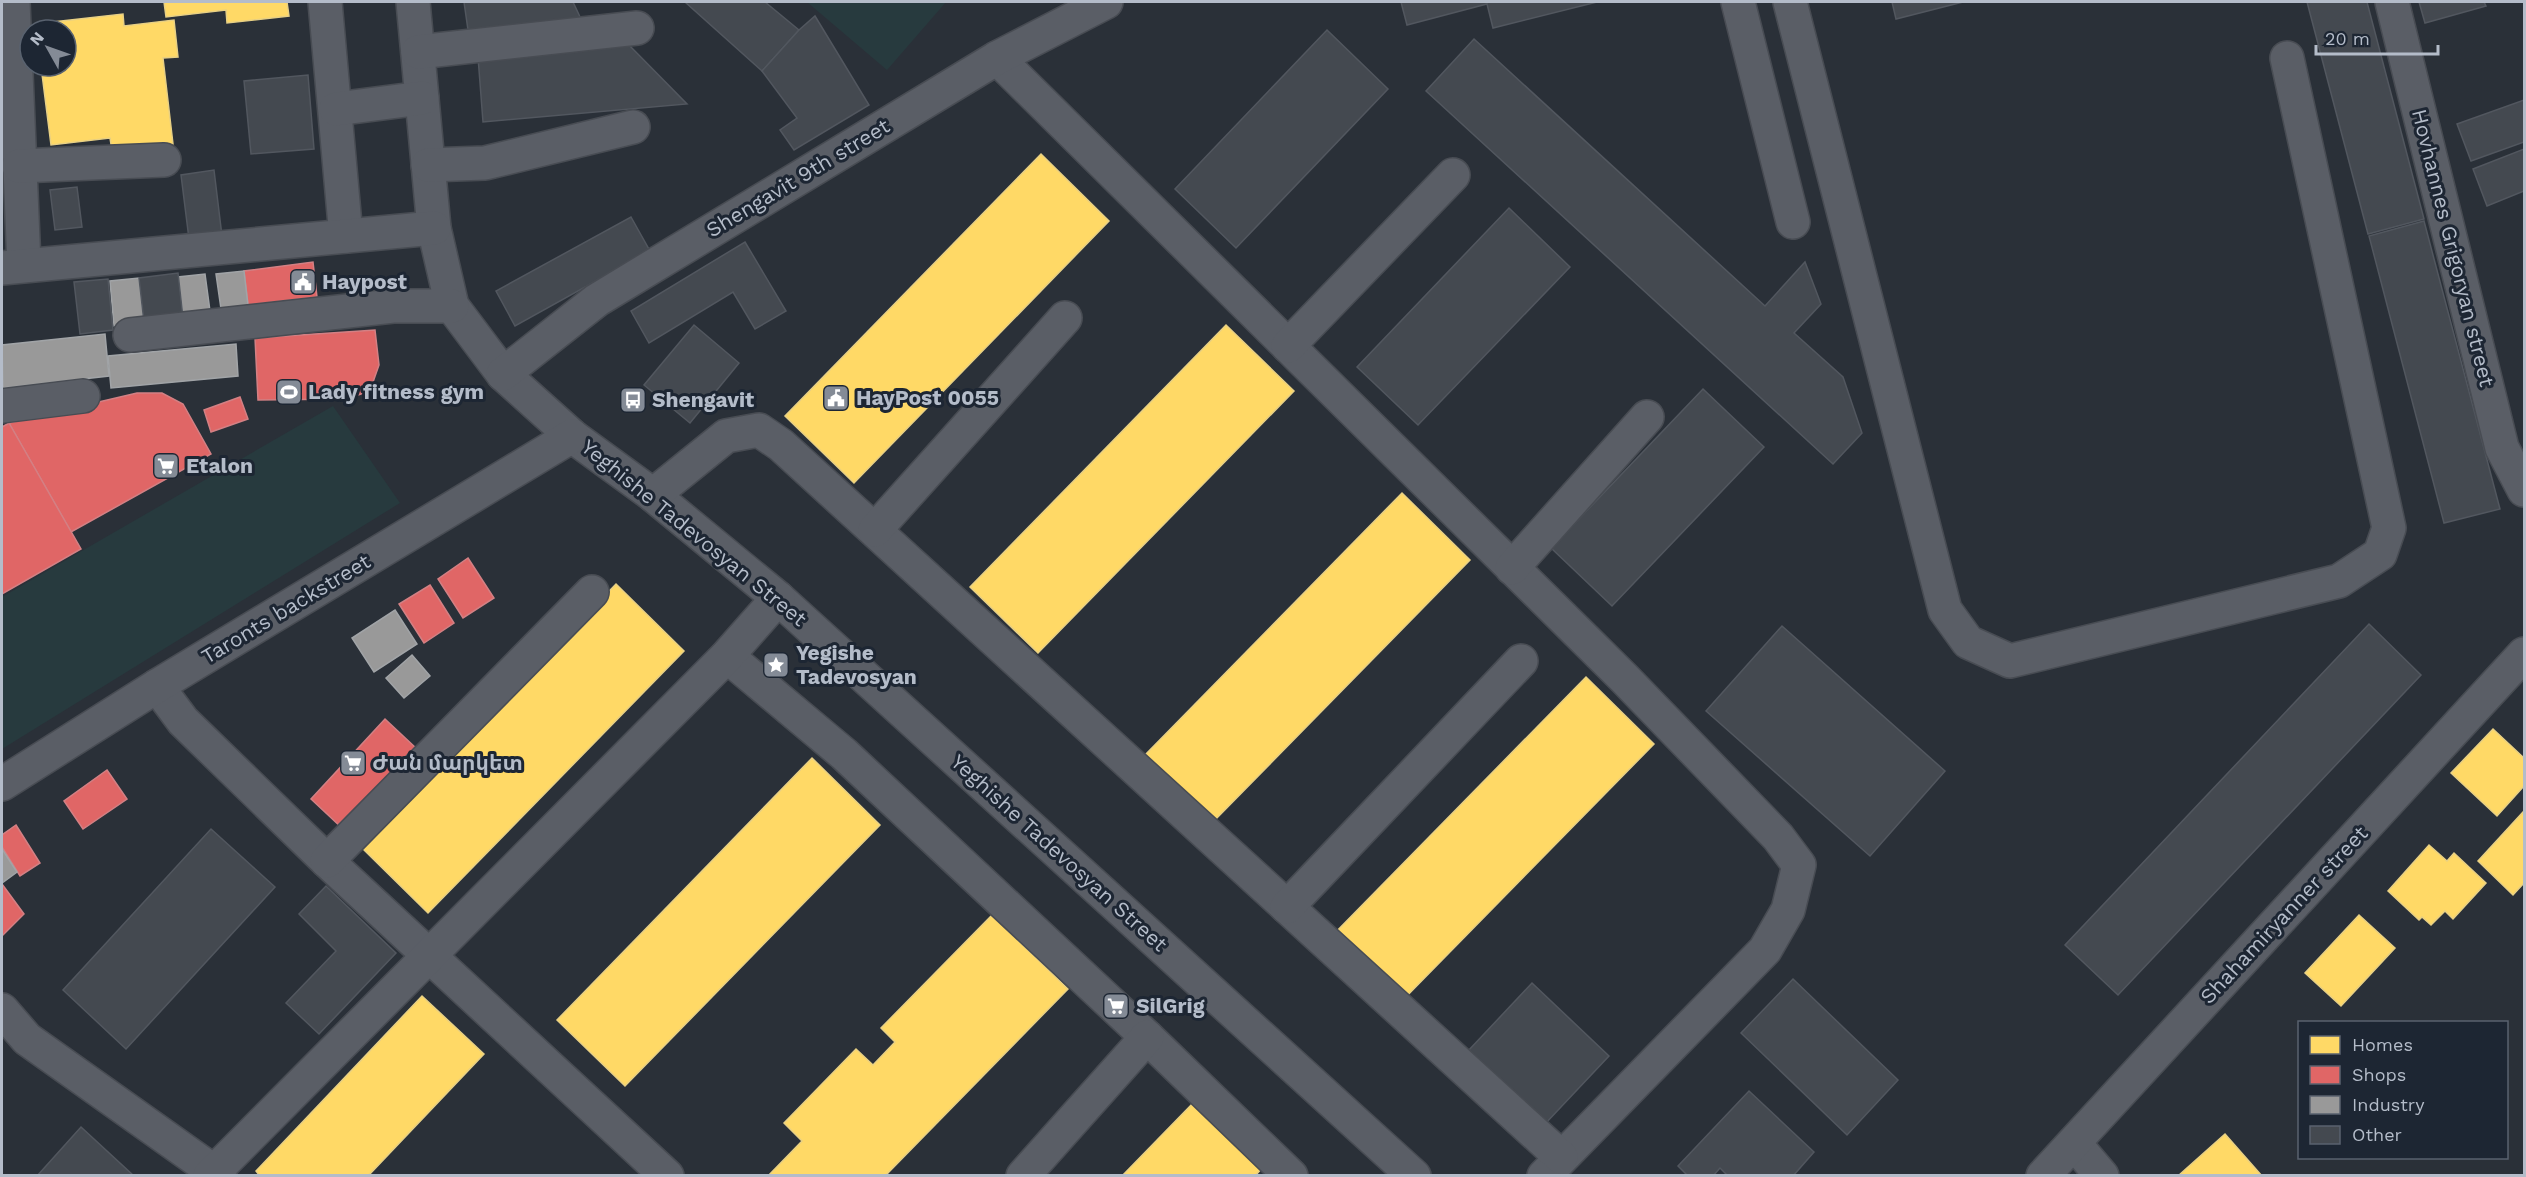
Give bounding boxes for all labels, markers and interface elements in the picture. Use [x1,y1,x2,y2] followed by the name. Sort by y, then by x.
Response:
[18,18,78,78] north arrow
[2316,18,2438,56] scale bar
[26,28,48,49] text: N
[2325,28,2370,49] text: 20 m
[2407,107,2500,389] street label: Hovhannes Grigoryan street
[702,113,894,242] street label: Shengavit 9th street
[288,267,318,297] public building icon: Haypost
[322,269,407,294] place label: Haypost
[274,377,304,407] sports icon: Lady fitness gym
[308,379,484,404] place label: Lady fitness gym
[821,383,851,413] public building icon: HayPost 0055
[618,385,648,415] bus stop icon: Shengavit
[856,385,999,410] place label: HayPost 0055
[652,387,754,412] place label: Shengavit
[577,434,812,631] street label: Yeghishe Tadevosyan Street
[151,451,181,481] supermarket icon: Etalon
[186,453,253,478] place label: Etalon
[197,548,375,669] street label: Taronts backstreet
[796,640,917,689] place label: Yegishe Tadevosyan
[761,650,791,680] place icon: Yegishe Tadevosyan
[338,748,368,778] supermarket icon: Ժան մարկետ
[946,749,1173,957] street label: Yeghishe Tadevosyan Street
[372,750,523,775] place label: Ժան մարկետ
[2195,820,2373,1009] street label: Shahamiryanner street
[1101,991,1131,1021] supermarket icon: SilGrig
[1136,993,1205,1018] place label: SilGrig
[2298,1021,2508,1159] legend
[2352,1034,2413,1055] text: Homes
[2352,1064,2406,1085] text: Shops
[2352,1094,2425,1115] text: Industry
[2352,1124,2402,1145] text: Other

